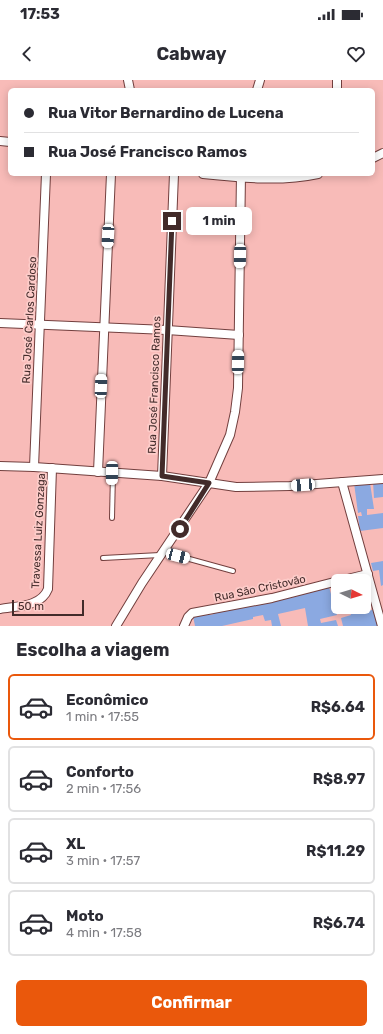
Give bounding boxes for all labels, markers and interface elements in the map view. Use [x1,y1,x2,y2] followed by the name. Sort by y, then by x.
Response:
[20,5,60,23] text: 17:53
[16,43,38,65] icon: back
[156,43,227,65] text: Cabway
[345,43,367,65] icon: heart
[48,104,284,122] text: Rua Vitor Bernardino de Lucena
[48,143,247,161] text: Rua José Francisco Ramos
[186,207,252,235] callout: 1 min
[163,212,181,230] route end
[202,213,236,228] text: 1 min
[101,224,115,248] car
[234,244,246,268] car
[20,256,39,384] street label: Rua José Carlos Cardoso
[146,316,163,454] street label: Rua José Francisco Ramos
[232,350,244,374] car
[95,374,107,398] car
[106,461,118,485] car
[29,473,48,589] street label: Travessa Luiz Gonzaga
[291,478,315,492] car
[171,520,189,538] route start
[165,547,191,565] car
[213,572,307,605] street label: Rua São Cristovão
[331,574,371,614] north arrow
[331,574,371,614] map controls
[12,598,84,617] scale bar
[18,600,44,613] text: 50 m
[16,639,169,661] text: Escolha a viagem
[18,689,54,725] icon: car
[66,691,148,709] text: Econômico
[311,698,365,716] text: R$6.64
[66,709,139,724] text: 1 min · 17:55
[18,761,54,797] icon: car
[66,763,134,781] text: Conforto
[313,770,365,788] text: R$8.97
[66,781,141,796] text: 2 min · 17:56
[18,833,54,869] icon: car
[66,835,85,853] text: XL
[306,842,365,860] text: R$11.29
[66,853,140,868] text: 3 min · 17:57
[18,905,54,941] icon: car
[66,907,104,925] text: Moto
[313,914,365,932] text: R$6.74
[66,925,142,940] text: 4 min · 17:58
[16,980,367,1026] button: Confirmar

